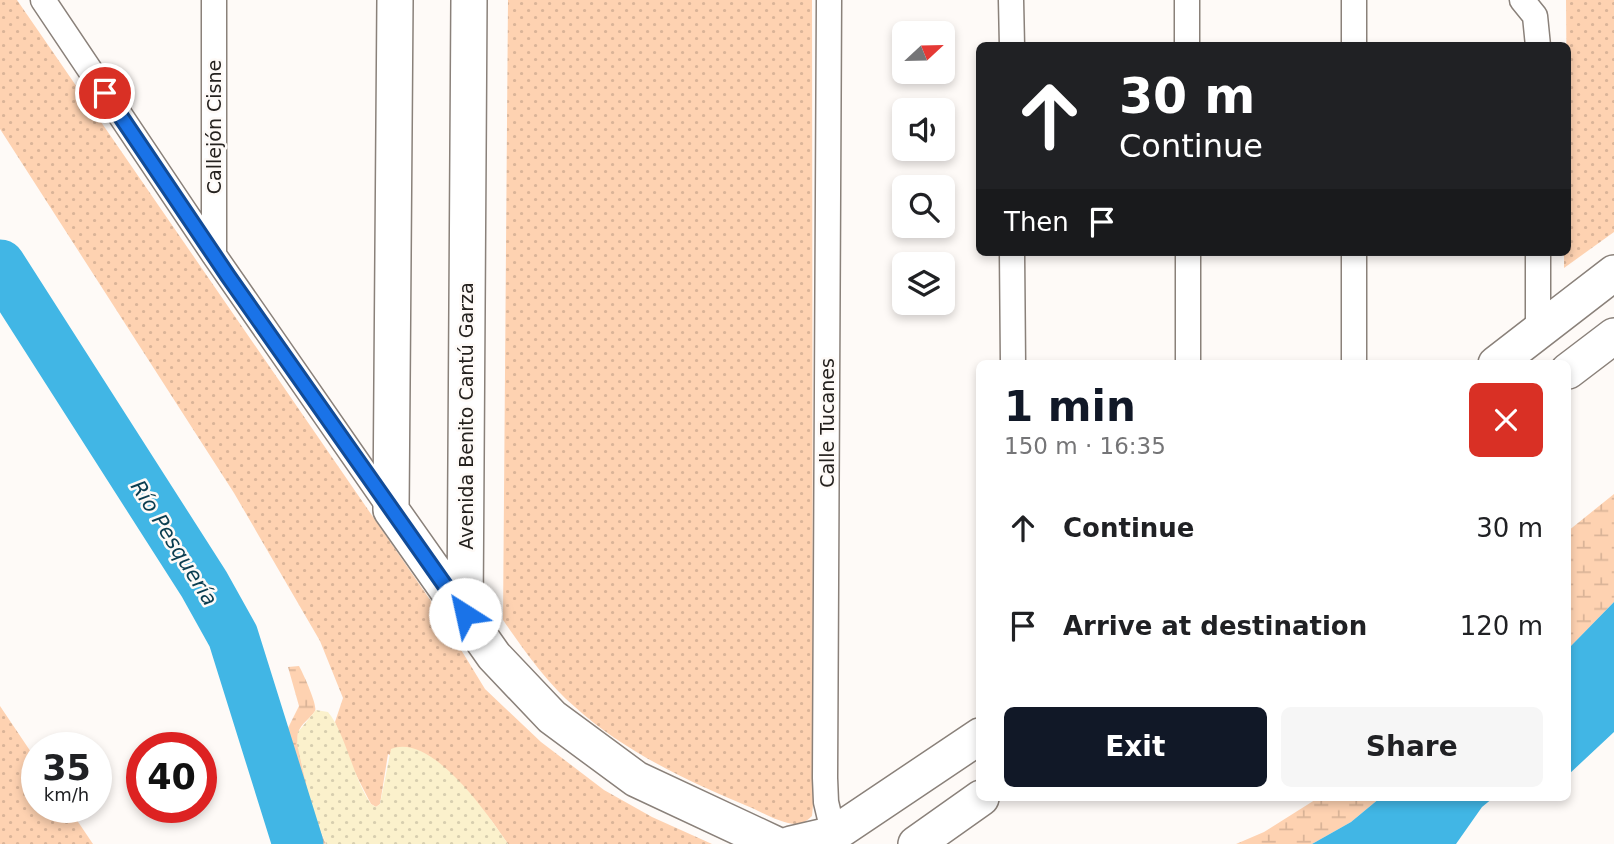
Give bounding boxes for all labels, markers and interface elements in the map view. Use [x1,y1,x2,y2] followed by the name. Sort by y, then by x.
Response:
[892,21,956,84] north arrow
[892,21,955,315] map controls
[203,60,225,194] street label: Callejón Cisne
[75,63,135,123] pin
[1119,68,1255,125] text: 30 m
[1004,70,1095,161] icon: ahead
[86,74,124,112] icon: arrive
[892,98,955,161] button: sound
[1119,127,1263,165] text: Continue
[892,175,955,238] button: search
[1083,203,1121,241] icon: arrive
[1004,207,1069,237] text: Then
[892,252,955,315] button: layers
[455,282,477,550] street label: Avenida Benito Cantú Garza
[816,358,838,488] street label: Calle Tucanes
[1004,382,1136,431] text: 1 min
[1469,383,1543,457] button: close
[1004,433,1166,459] text: 150 m · 16:35
[126,476,222,610] water label: Río Pesquería
[1004,509,1042,547] icon: ahead
[1063,513,1194,543] text: Continue
[1476,513,1543,543] text: 30 m
[428,577,502,651] position arrow
[1004,607,1042,645] icon: arrive
[1063,611,1367,641] text: Arrive at destination
[1460,611,1543,641] text: 120 m
[1004,707,1267,787] button: Exit
[1281,707,1543,787] button: Share
[126,732,217,823] speed limit sign: 40
[42,748,91,788] text: 35
[44,784,89,805] text: km/h

